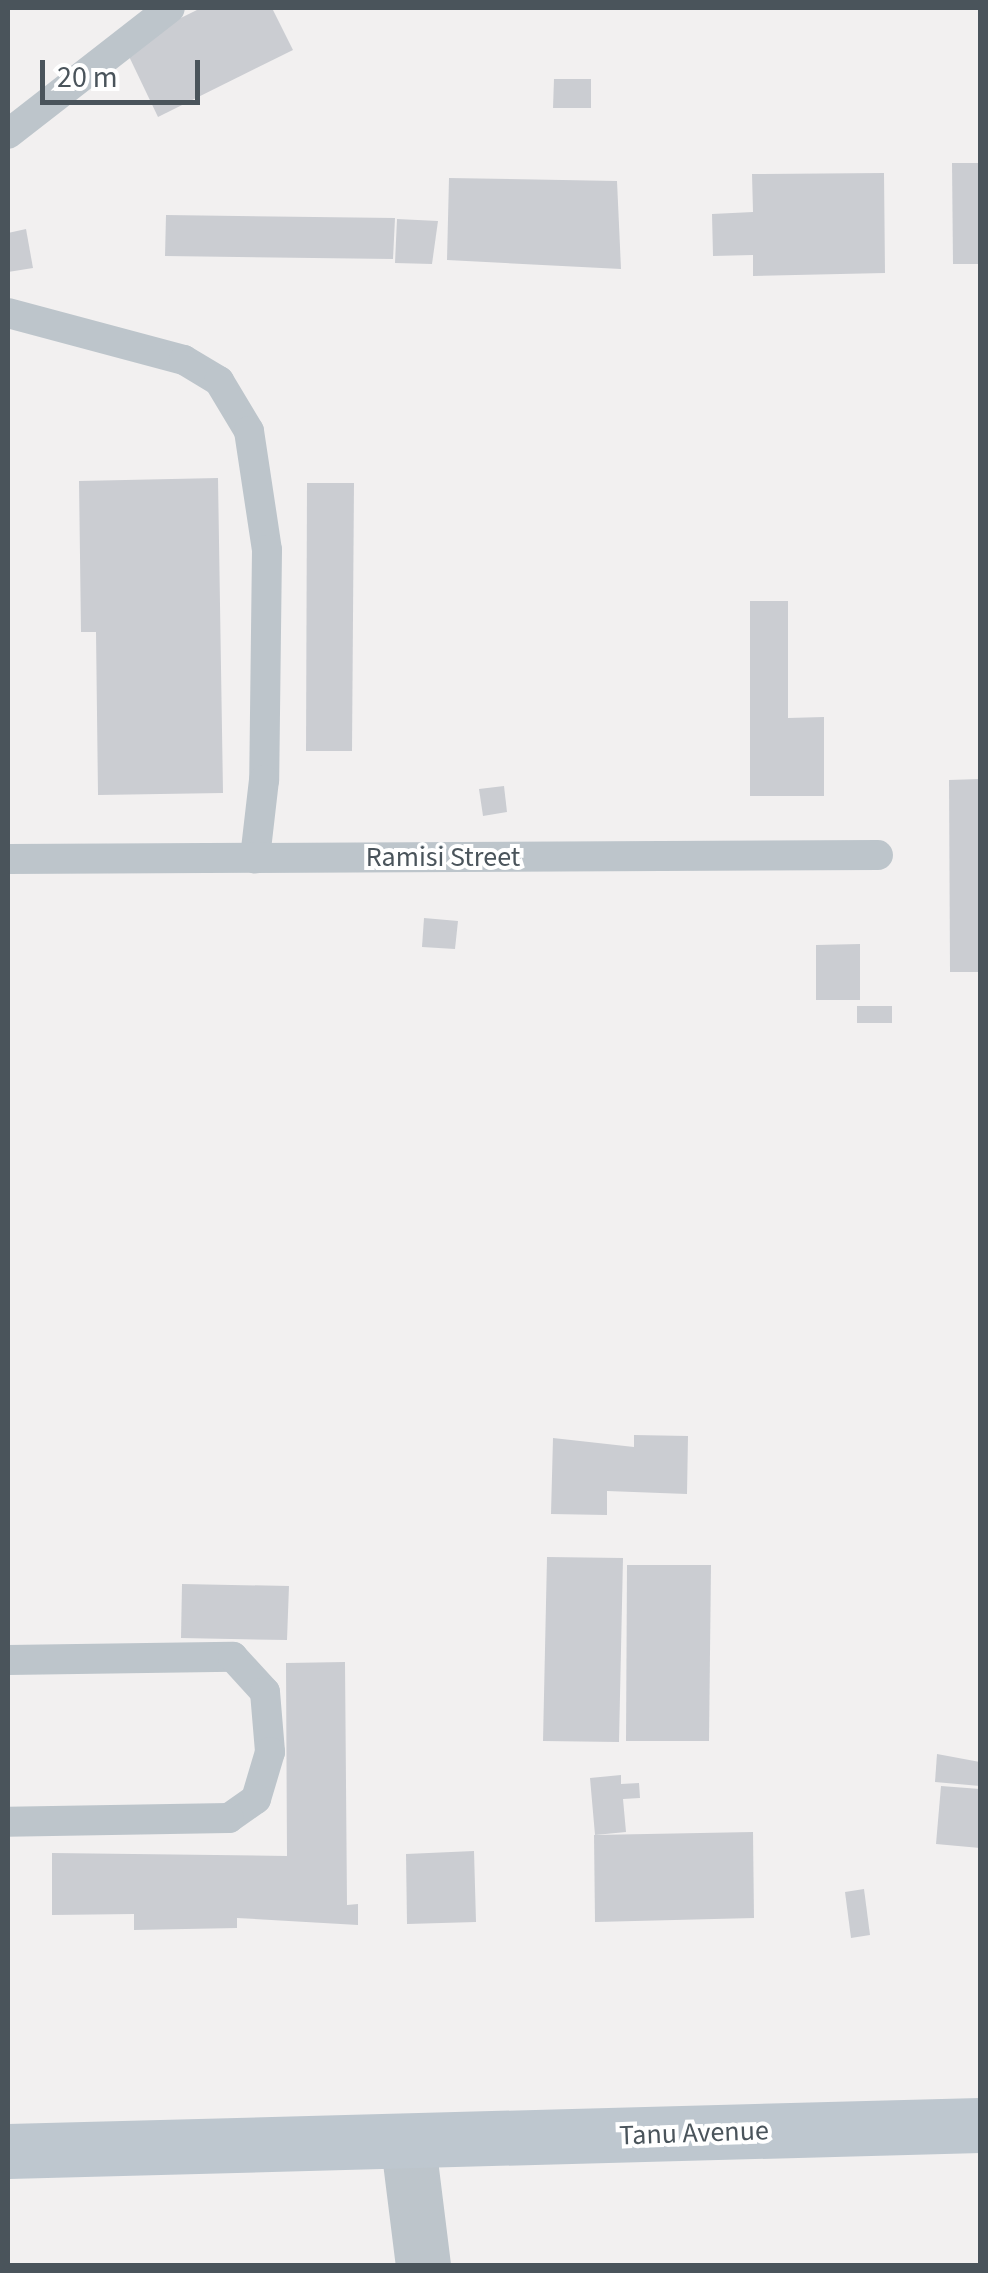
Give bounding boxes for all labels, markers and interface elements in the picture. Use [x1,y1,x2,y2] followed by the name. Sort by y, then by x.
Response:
[45,40,205,102] scale bar
[57,56,118,99] text: 20 m
[366,840,520,874] street label: Ramisi Street
[619,2114,769,2152] street label: Tanu Avenue

